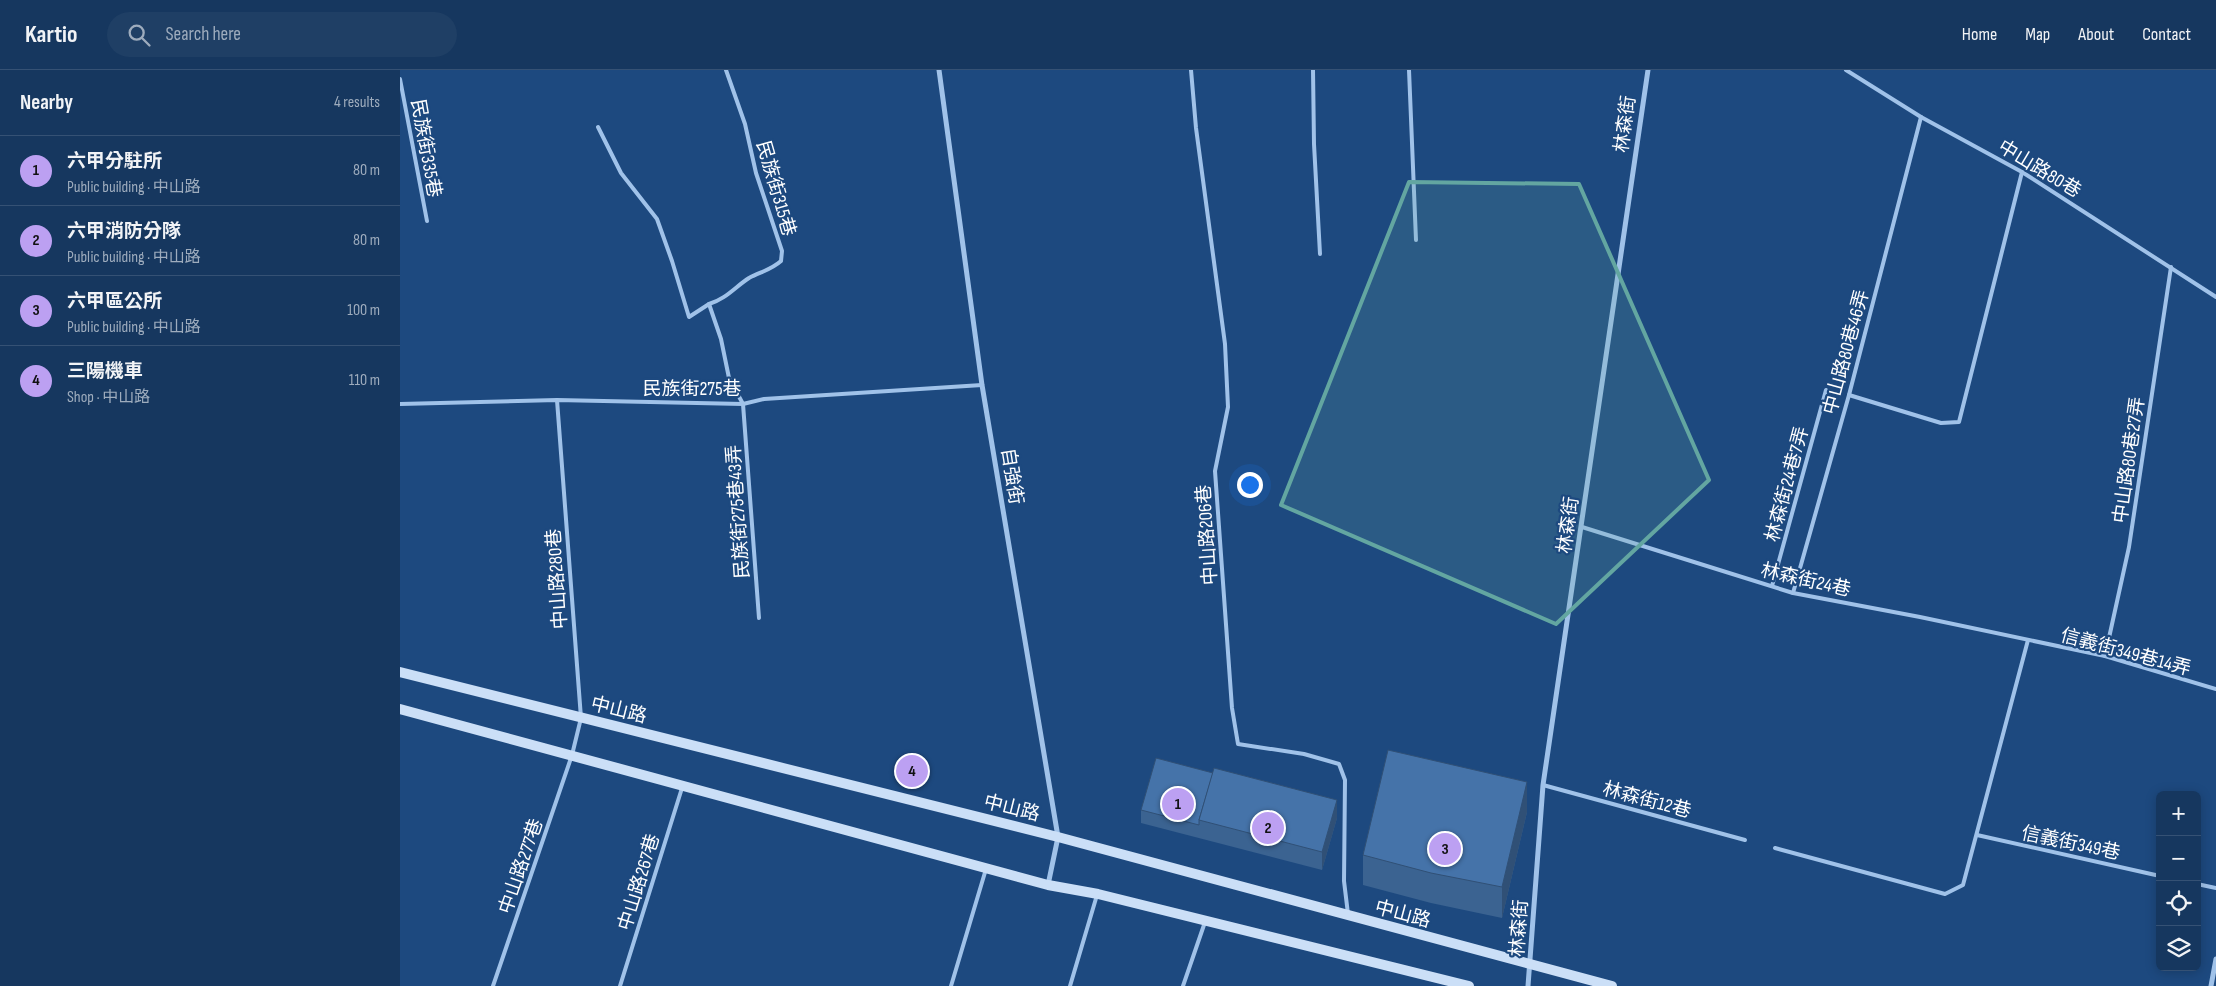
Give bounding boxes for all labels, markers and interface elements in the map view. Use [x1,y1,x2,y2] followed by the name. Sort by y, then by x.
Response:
[107,12,457,57] search box
[25,20,77,49] text: Kartio
[125,21,153,49] icon: search
[165,23,241,46] text: Search here
[1962,24,1997,45] text: Home
[2025,24,2050,45] text: Map
[2078,24,2114,45] text: About
[2142,24,2191,45] text: Contact
[20,90,73,115] text: Nearby
[334,93,380,112] text: 4 results
[1610,94,1641,154] street label: 林森街
[406,97,445,199] street label: 民族街335巷
[1994,136,2085,203] street label: 中山路80巷
[751,138,800,239] street label: 民族街315巷
[67,150,162,173] text: 六甲分駐所
[33,161,39,180] text: 1
[353,161,380,180] text: 80 m
[67,178,201,197] text: Public building · 中山路
[67,220,181,243] text: 六甲消防分隊
[32,231,40,250] text: 2
[353,231,380,250] text: 80 m
[67,248,201,267] text: Public building · 中山路
[1819,288,1874,417] street label: 中山路80巷46弄
[67,290,162,313] text: 六甲區公所
[32,301,40,320] text: 3
[347,301,380,320] text: 100 m
[67,318,201,337] text: Public building · 中山路
[67,360,143,383] text: 三陽機車
[32,371,40,390] text: 4
[349,371,380,390] text: 110 m
[642,378,742,401] street label: 民族街275巷
[67,388,150,407] text: Shop · 中山路
[2109,396,2150,525] street label: 中山路80巷27弄
[1761,424,1814,544] street label: 林森街24巷7弄
[722,444,755,580] street label: 民族街275巷43弄
[996,446,1027,506] street label: 自強街
[1237,472,1263,498] your location
[1193,484,1222,586] street label: 中山路206巷
[1553,495,1584,555] street label: 林森街
[543,528,572,630] street label: 中山路280巷
[1758,559,1853,602] street label: 林森街24巷
[2058,624,2193,681] street label: 信義街349巷14弄
[588,692,649,729] street label: 中山路
[896,752,928,790] pin: 4
[1600,778,1693,823] street label: 林森街12巷
[1162,785,1194,823] pin: 1
[981,790,1042,827] street label: 中山路
[2156,791,2201,971] map controls
[2156,791,2201,836] button: +
[1252,809,1284,847] pin: 2
[494,816,548,917] street label: 中山路277巷
[2019,822,2122,865] street label: 信義街349巷
[1429,830,1461,868] pin: 3
[614,831,665,934] street label: 中山路267巷
[2156,836,2201,881] button: −
[2156,881,2201,926] button: locate
[1372,896,1433,933] street label: 中山路
[1506,899,1533,957] street label: 林森街
[2156,926,2201,971] button: layers

